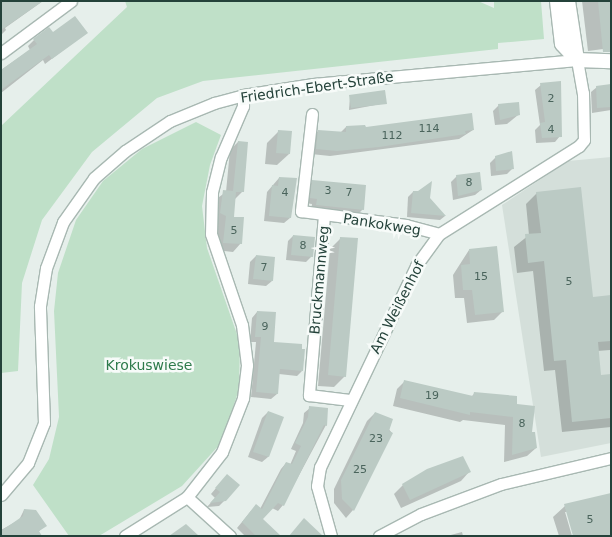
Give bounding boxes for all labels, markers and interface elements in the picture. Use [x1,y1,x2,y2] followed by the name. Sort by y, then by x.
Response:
[239,68,395,106] street label: Friedrich-Ebert-Straße
[548,92,554,106] house number: 2
[419,122,439,136] house number: 114
[548,123,554,137] house number: 4
[382,129,402,143] house number: 112
[466,176,472,190] house number: 8
[325,184,331,198] house number: 3
[282,186,288,200] house number: 4
[346,186,352,200] house number: 7
[342,210,422,238] street label: Pankokweg
[231,224,237,238] house number: 5
[306,225,332,335] street label: Bruckmannweg
[300,239,306,253] house number: 8
[366,258,428,356] street label: Am Weißenhof
[261,261,267,275] house number: 7
[474,270,488,284] house number: 15
[566,275,572,289] house number: 5
[262,320,268,334] house number: 9
[106,357,192,373] park label: Krokuswiese
[425,389,439,403] house number: 19
[519,417,525,431] house number: 8
[369,432,383,446] house number: 23
[353,463,367,477] house number: 25
[587,513,593,527] house number: 5

